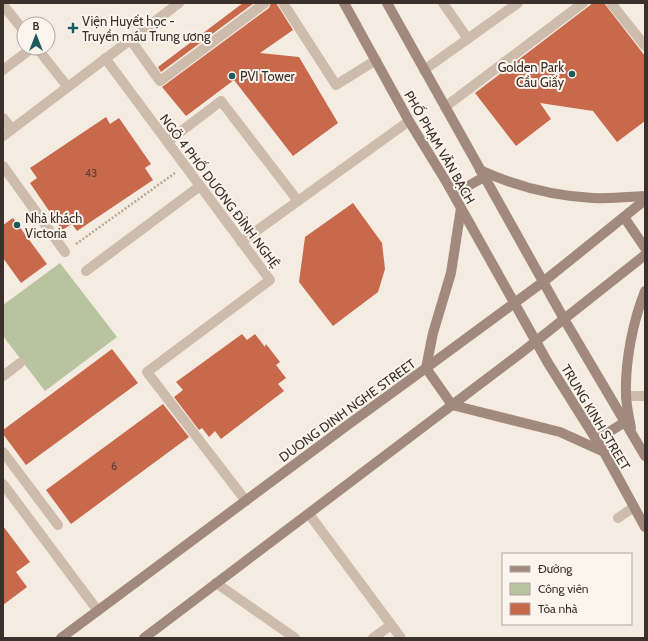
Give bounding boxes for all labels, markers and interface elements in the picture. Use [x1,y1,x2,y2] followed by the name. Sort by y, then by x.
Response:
[82,13,211,44] place label: Viện Huyết học - Truyền máu Trung ương
[16,16,56,56] north arrow
[33,19,40,33] text: B
[67,22,79,34] marker: Viện Huyết học - Truyền máu Trung ương
[498,59,564,90] place label: Golden Park Cầu Giấy
[240,68,296,84] place label: PVI Tower
[567,69,577,79] marker: Golden Park Cầu Giấy
[227,71,237,81] marker: PVI Tower
[401,87,481,206] street label: PHỐ PHẠM VĂN BẠCH
[157,110,285,271] street label: NGÕ 4 PHỐ DƯƠNG ĐÌNH NGHỆ
[85,166,97,180] house number: 43
[25,210,82,241] place label: Nhà khách Victoria
[12,220,22,230] marker: Nhà khách Victoria
[276,355,418,465] street label: DUONG DINH NGHE STREET
[558,361,634,473] street label: TRUNG KINH STREET
[111,459,117,473] house number: 6
[502,553,632,625] legend
[538,561,573,576] text: Đường
[538,581,589,596] text: Công viên
[538,601,578,616] text: Tòa nhà

